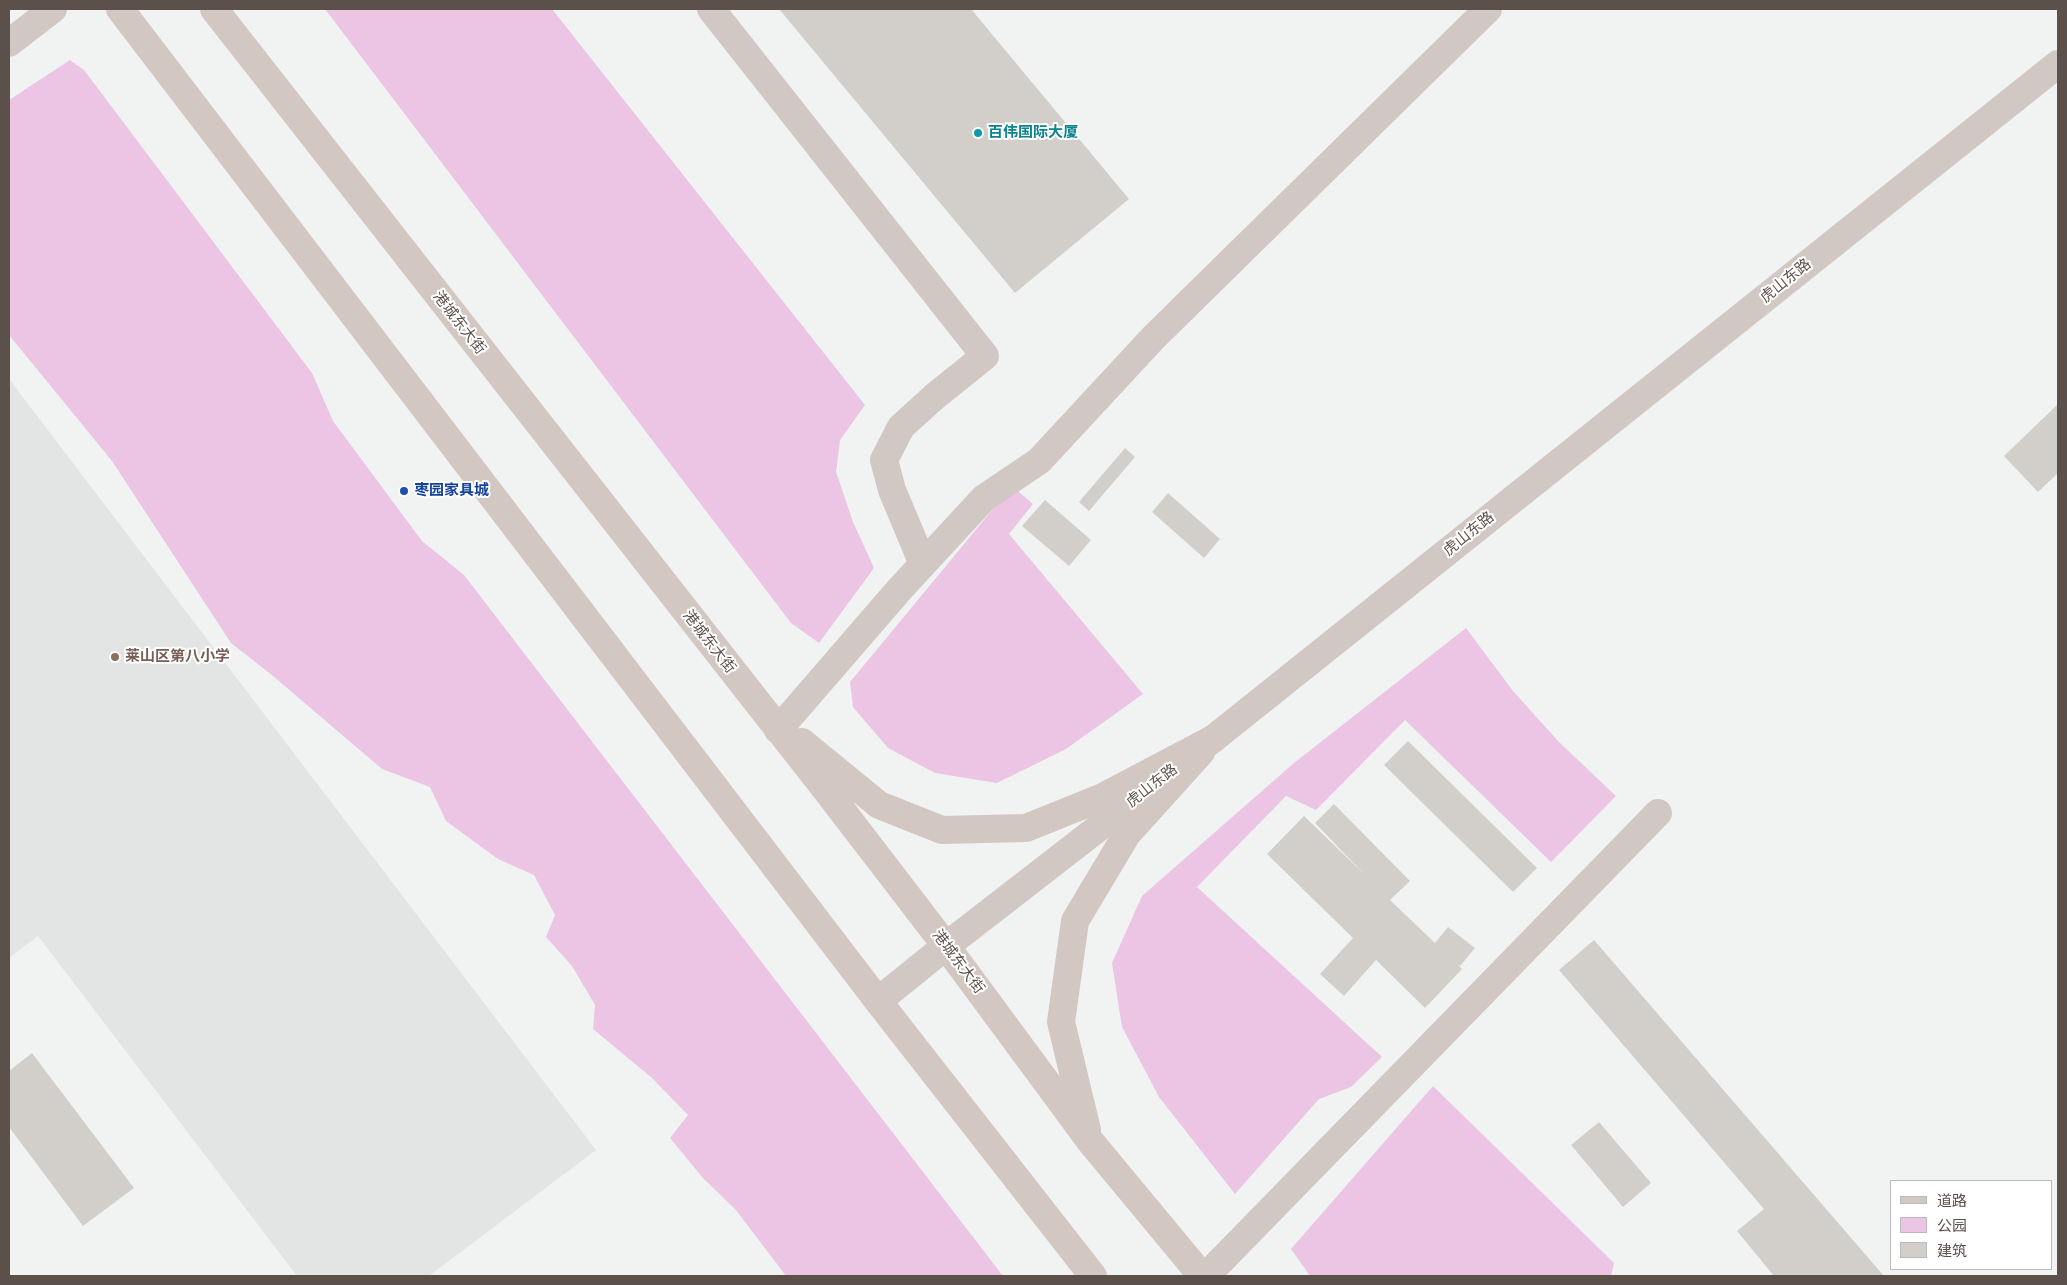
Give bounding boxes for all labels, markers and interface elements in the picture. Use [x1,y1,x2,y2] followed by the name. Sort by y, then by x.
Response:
[988,124,1078,142] place label: 百伟国际大厦
[972,127,984,139] marker: 百伟国际大厦
[1757,255,1815,307] street label: 虎山东路
[429,288,489,358] street label: 港城东大街
[414,482,489,500] place label: 枣园家具城
[398,485,410,497] marker: 枣园家具城
[1440,508,1498,560] street label: 虎山东路
[679,607,739,677] street label: 港城东大街
[125,648,230,666] place label: 莱山区第八小学
[109,651,121,663] marker: 莱山区第八小学
[1123,760,1181,812] street label: 虎山东路
[928,927,988,997] street label: 港城东大街
[1890,1180,2052,1270] legend
[1937,1192,1967,1210] text: 道路
[1937,1217,1967,1235] text: 公园
[1937,1242,1967,1260] text: 建筑

